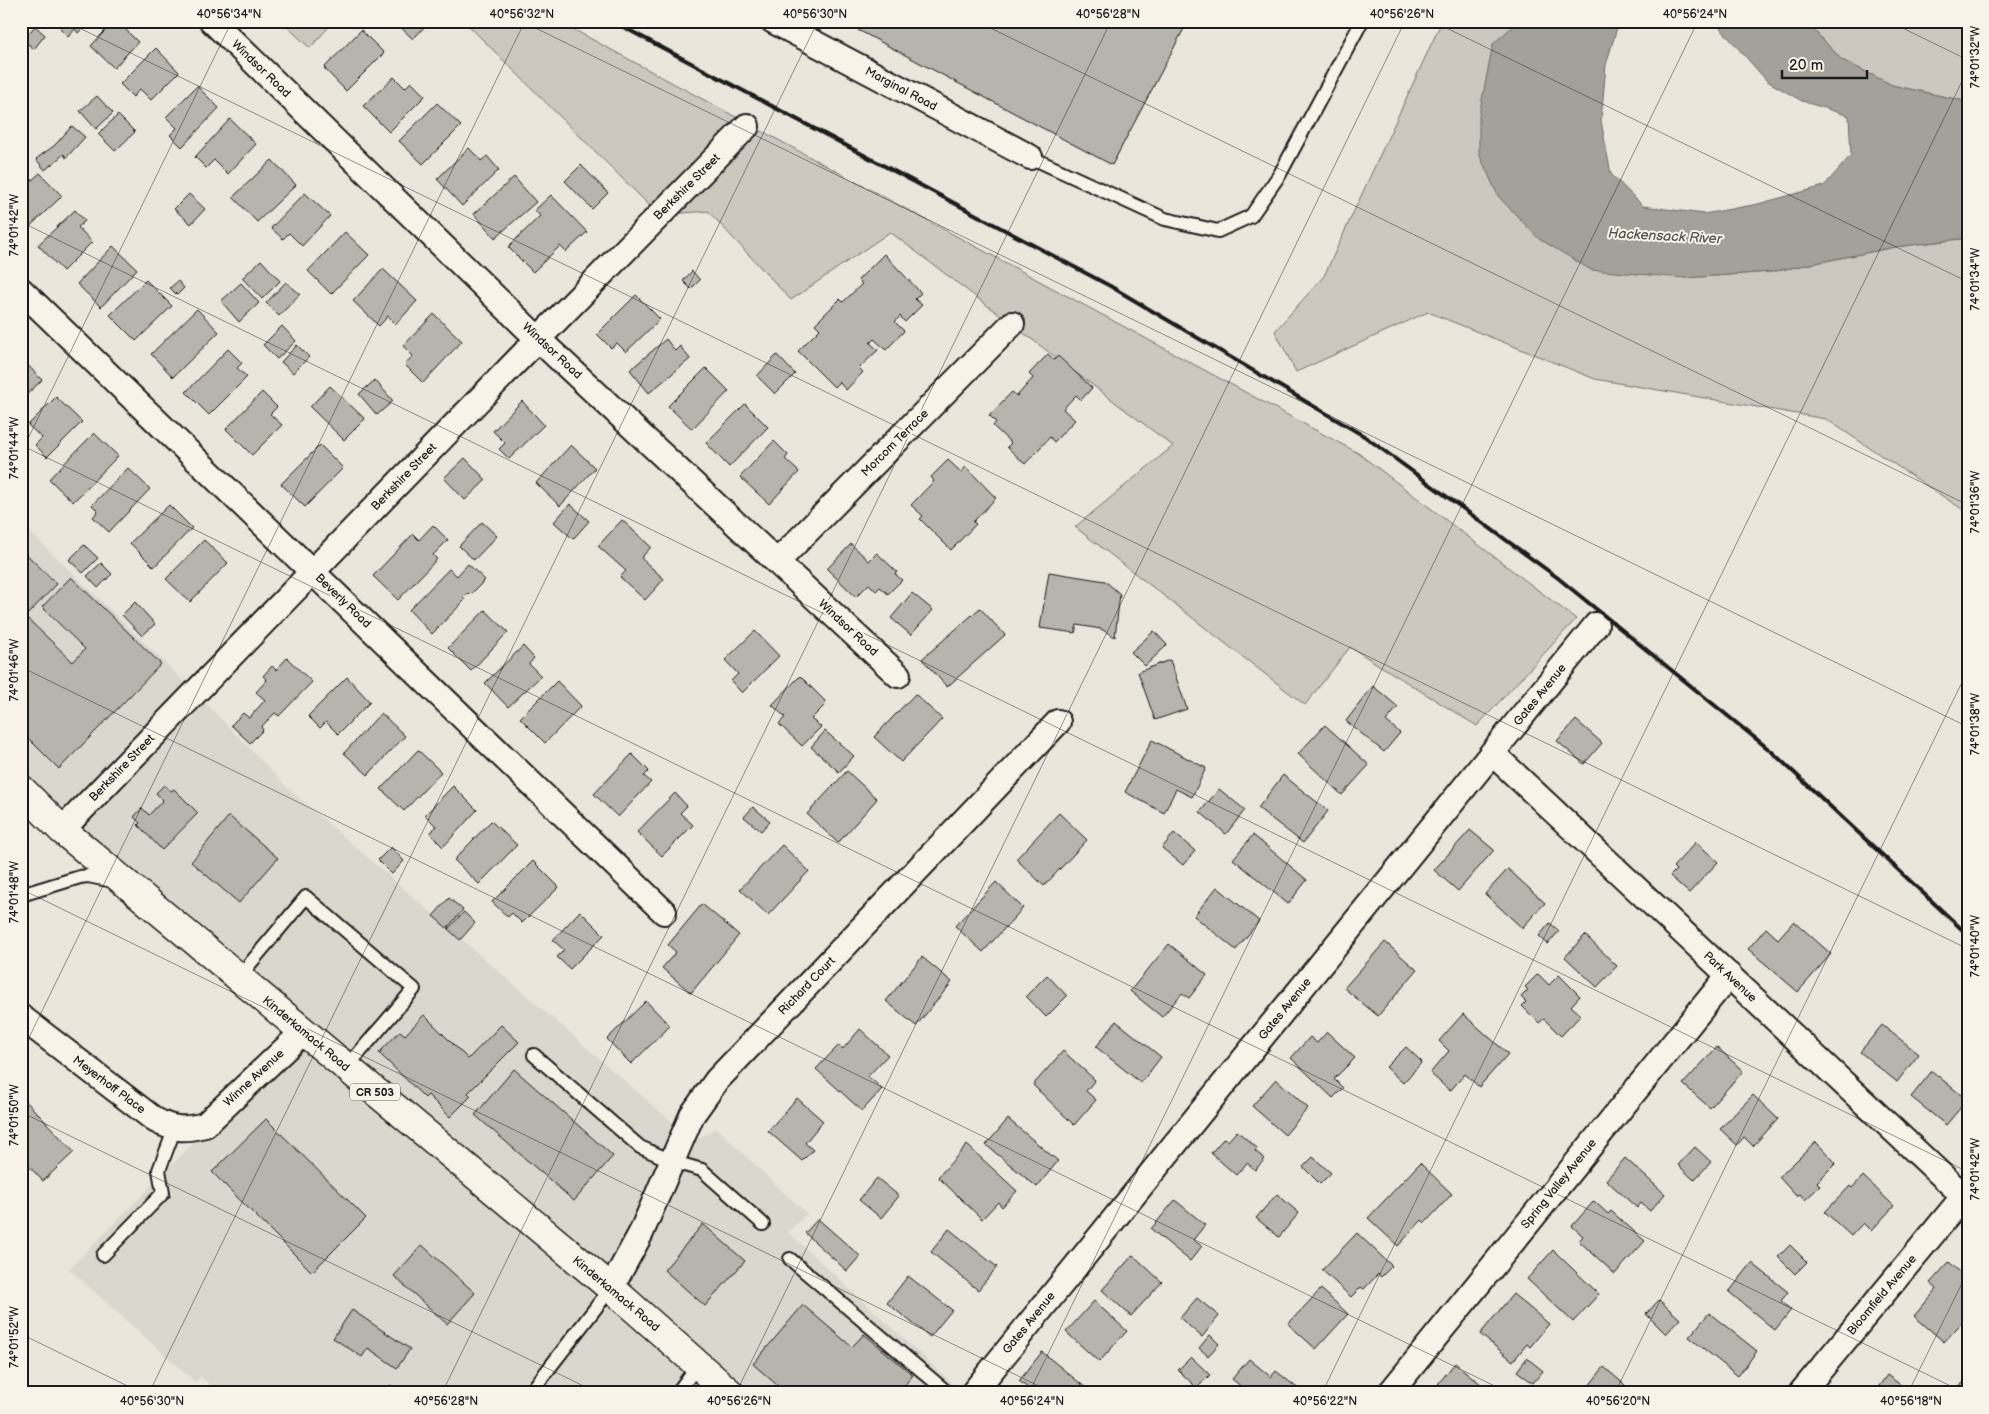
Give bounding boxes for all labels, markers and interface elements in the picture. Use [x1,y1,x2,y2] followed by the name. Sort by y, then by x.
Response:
[196,7,262,22] text: 40°56'34"N
[490,7,554,22] text: 40°56'32"N
[783,7,847,22] text: 40°56'30"N
[1076,7,1140,22] text: 40°56'28"N
[1370,7,1434,22] text: 40°56'26"N
[1663,7,1727,22] text: 40°56'24"N
[1968,26,1983,88] text: 74°01'32"W
[228,37,294,101] street label: Windsor Road
[1782,48,1866,80] scale bar
[1789,56,1823,75] text: 20 m
[862,64,940,114] street label: Marginal Road
[651,150,724,223] street label: Berkshire Street
[7,194,22,256] text: 74°01'42"W
[1608,225,1723,248] water label: Hackensack River
[1968,248,1983,310] text: 74°01'34"W
[519,320,585,383] street label: Windsor Road
[858,406,932,480] street label: Morcom Terrace
[7,417,22,479] text: 74°01'44"W
[368,440,440,514] street label: Berkshire Street
[1968,471,1983,533] text: 74°01'36"W
[312,571,374,631] street label: Beverly Road
[815,597,881,660] street label: Windsor Road
[7,639,22,701] text: 74°01'46"W
[1510,661,1570,729] street label: Gates Avenue
[1968,693,1983,755] text: 74°01'38"W
[86,731,158,805] street label: Berkshire Street
[7,861,22,923] text: 74°01'48"W
[1968,915,1983,977] text: 74°01'40"W
[1700,948,1760,1006] street label: Park Avenue
[775,953,839,1018] street label: Richard Court
[1255,975,1315,1043] street label: Gates Avenue
[259,993,353,1075] street label: Kinderkamack Road
[221,1046,287,1110] street label: Winne Avenue
[70,1053,148,1117] street label: Meyerhoff Place
[7,1084,22,1146] text: 74°01'50"W
[350,1084,400,1100] road number: CR 503
[1518,1136,1600,1232] street label: Spring Valley Avenue
[1968,1138,1983,1200] text: 74°01'42"W
[1844,1252,1920,1338] street label: Bloomfield Avenue
[569,1253,663,1335] street label: Kinderkamack Road
[999,1289,1059,1357] street label: Gates Avenue
[7,1306,22,1368] text: 74°01'52"W
[120,1394,184,1409] text: 40°56'30"N
[414,1394,478,1409] text: 40°56'28"N
[707,1394,771,1409] text: 40°56'26"N
[1000,1394,1064,1409] text: 40°56'24"N
[1293,1394,1357,1409] text: 40°56'22"N
[1586,1394,1650,1409] text: 40°56'20"N
[1880,1394,1942,1409] text: 40°56'18"N

